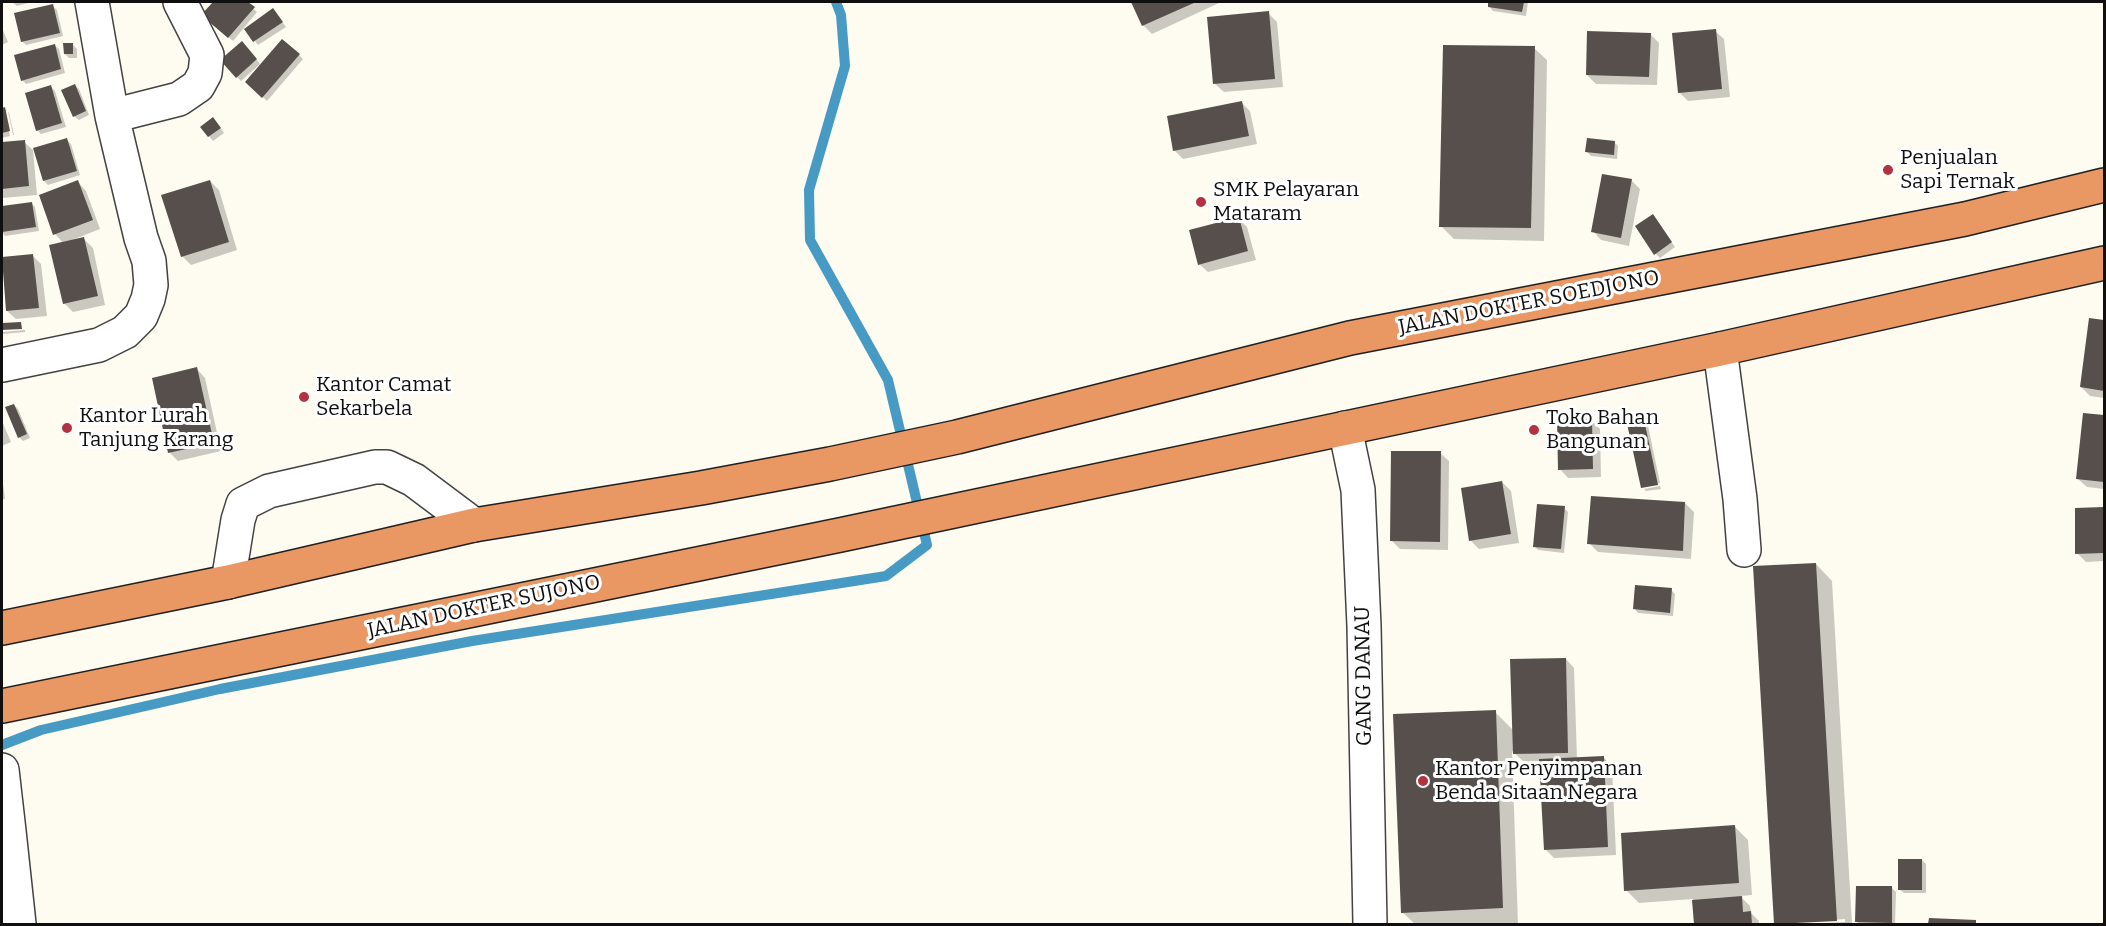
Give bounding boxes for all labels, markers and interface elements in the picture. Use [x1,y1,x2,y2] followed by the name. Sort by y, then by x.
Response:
[1900,145,2015,195] place label: Penjualan Sapi Ternak
[1881,163,1895,177] marker: Penjualan Sapi Ternak
[1213,177,1359,227] place label: SMK Pelayaran Mataram
[1194,195,1208,209] marker: SMK Pelayaran Mataram
[1396,265,1662,341] street label: JALAN DOKTER SOEDJONO
[316,372,451,422] place label: Kantor Camat Sekarbela
[297,390,311,404] marker: Kantor Camat Sekarbela
[79,403,233,453] place label: Kantor Lurah Tanjung Karang
[1546,405,1659,455] place label: Toko Bahan Bangunan
[60,421,74,435] marker: Kantor Lurah Tanjung Karang
[1527,423,1541,437] marker: Toko Bahan Bangunan
[365,570,603,644] street label: JALAN DOKTER SUJONO
[1350,606,1378,746] street label: GANG DANAU
[1435,756,1642,806] place label: Kantor Penyimpanan Benda Sitaan Negara
[1416,774,1430,788] marker: Kantor Penyimpanan Benda Sitaan Negara

